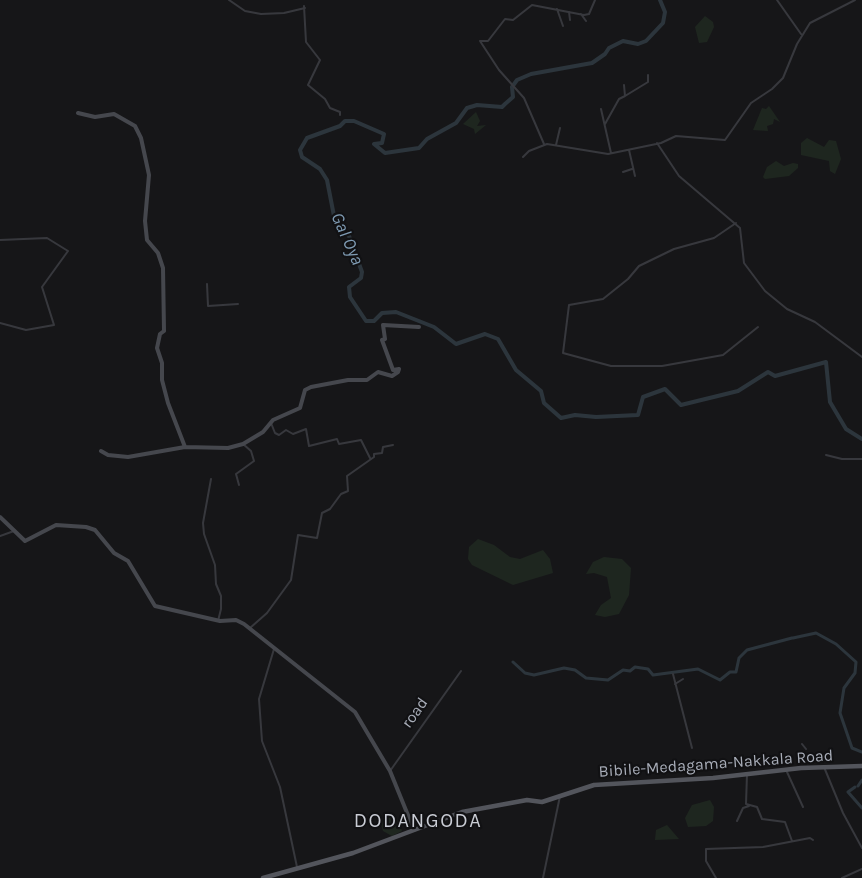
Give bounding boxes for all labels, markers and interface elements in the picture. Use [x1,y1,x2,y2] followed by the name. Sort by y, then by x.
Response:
[326,209,368,269] water label: Gal Oya
[398,694,432,732] street label: road
[598,746,834,782] street label: Bibile-Medagama-Nakkala Road
[354,809,482,833] district label: DODANGODA

